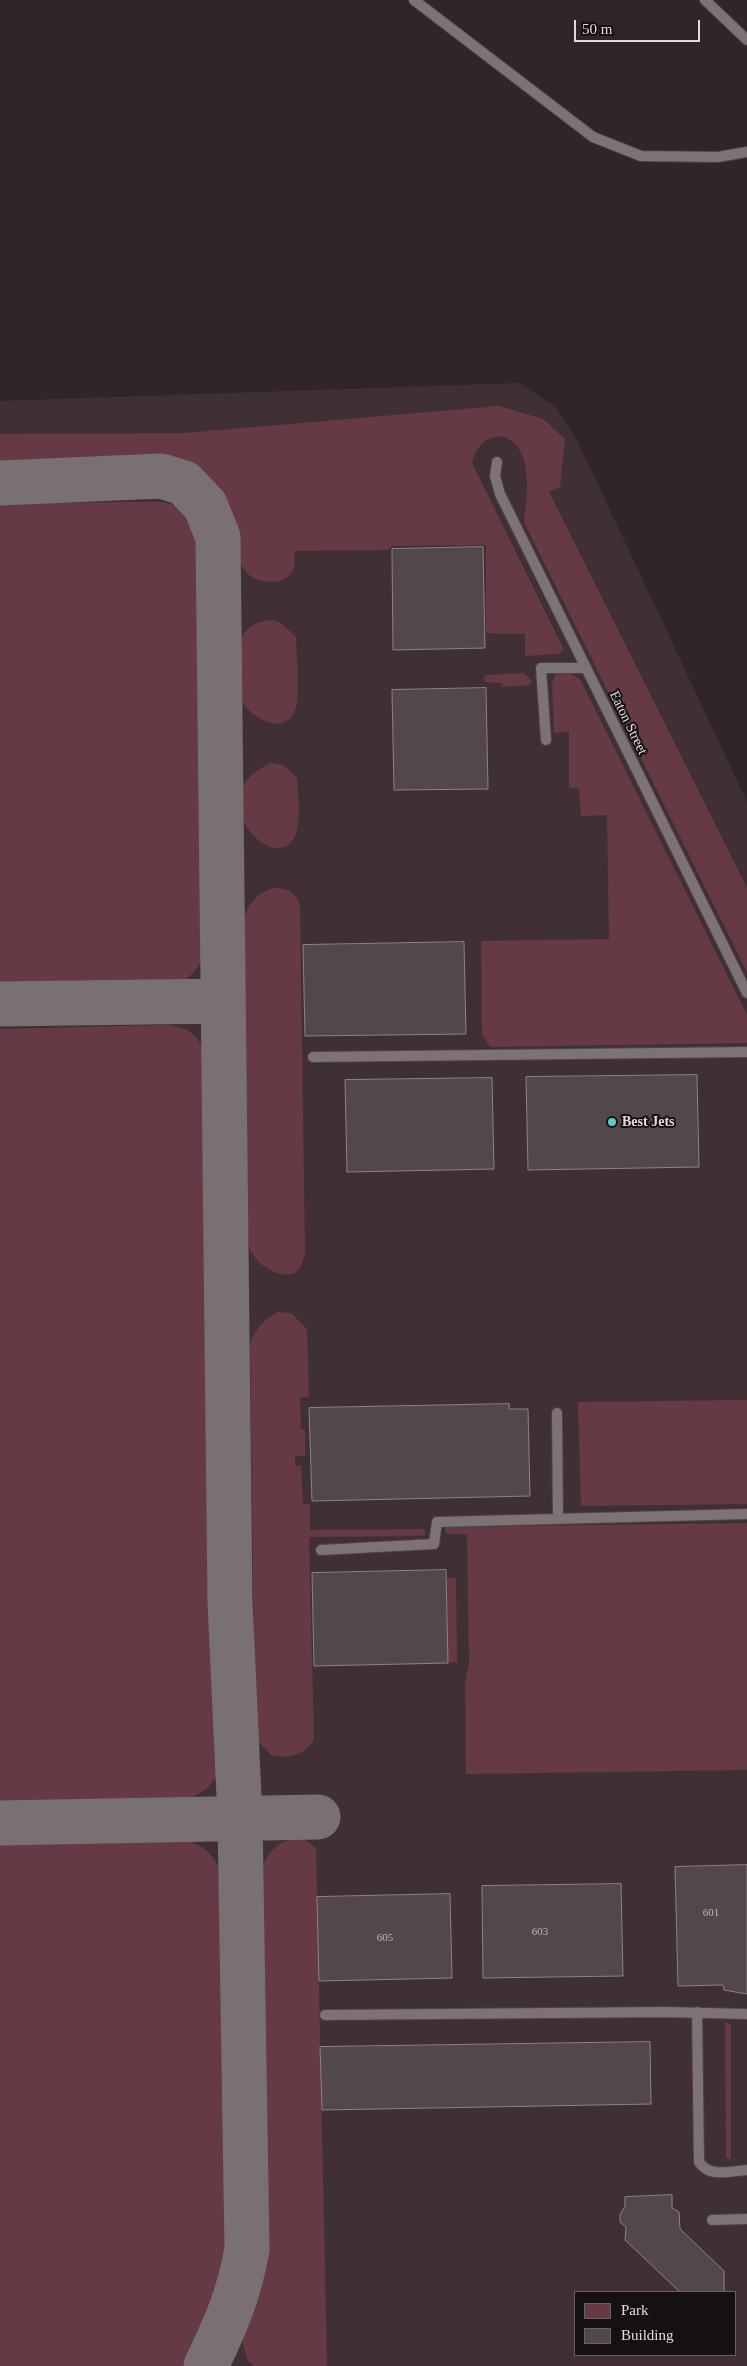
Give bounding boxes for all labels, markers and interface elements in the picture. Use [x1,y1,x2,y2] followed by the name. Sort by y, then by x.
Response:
[577,10,703,42] scale bar
[582,21,612,37] text: 50 m
[605,688,651,758] street label: Eaton Street
[622,1114,674,1130] place label: Best Jets
[606,1116,618,1128] marker: Best Jets
[703,1906,719,1920] house number: 601
[532,1925,548,1939] house number: 603
[377,1931,393,1945] house number: 605
[574,2291,737,2356] legend
[621,2302,649,2318] text: Park
[621,2327,674,2343] text: Building

